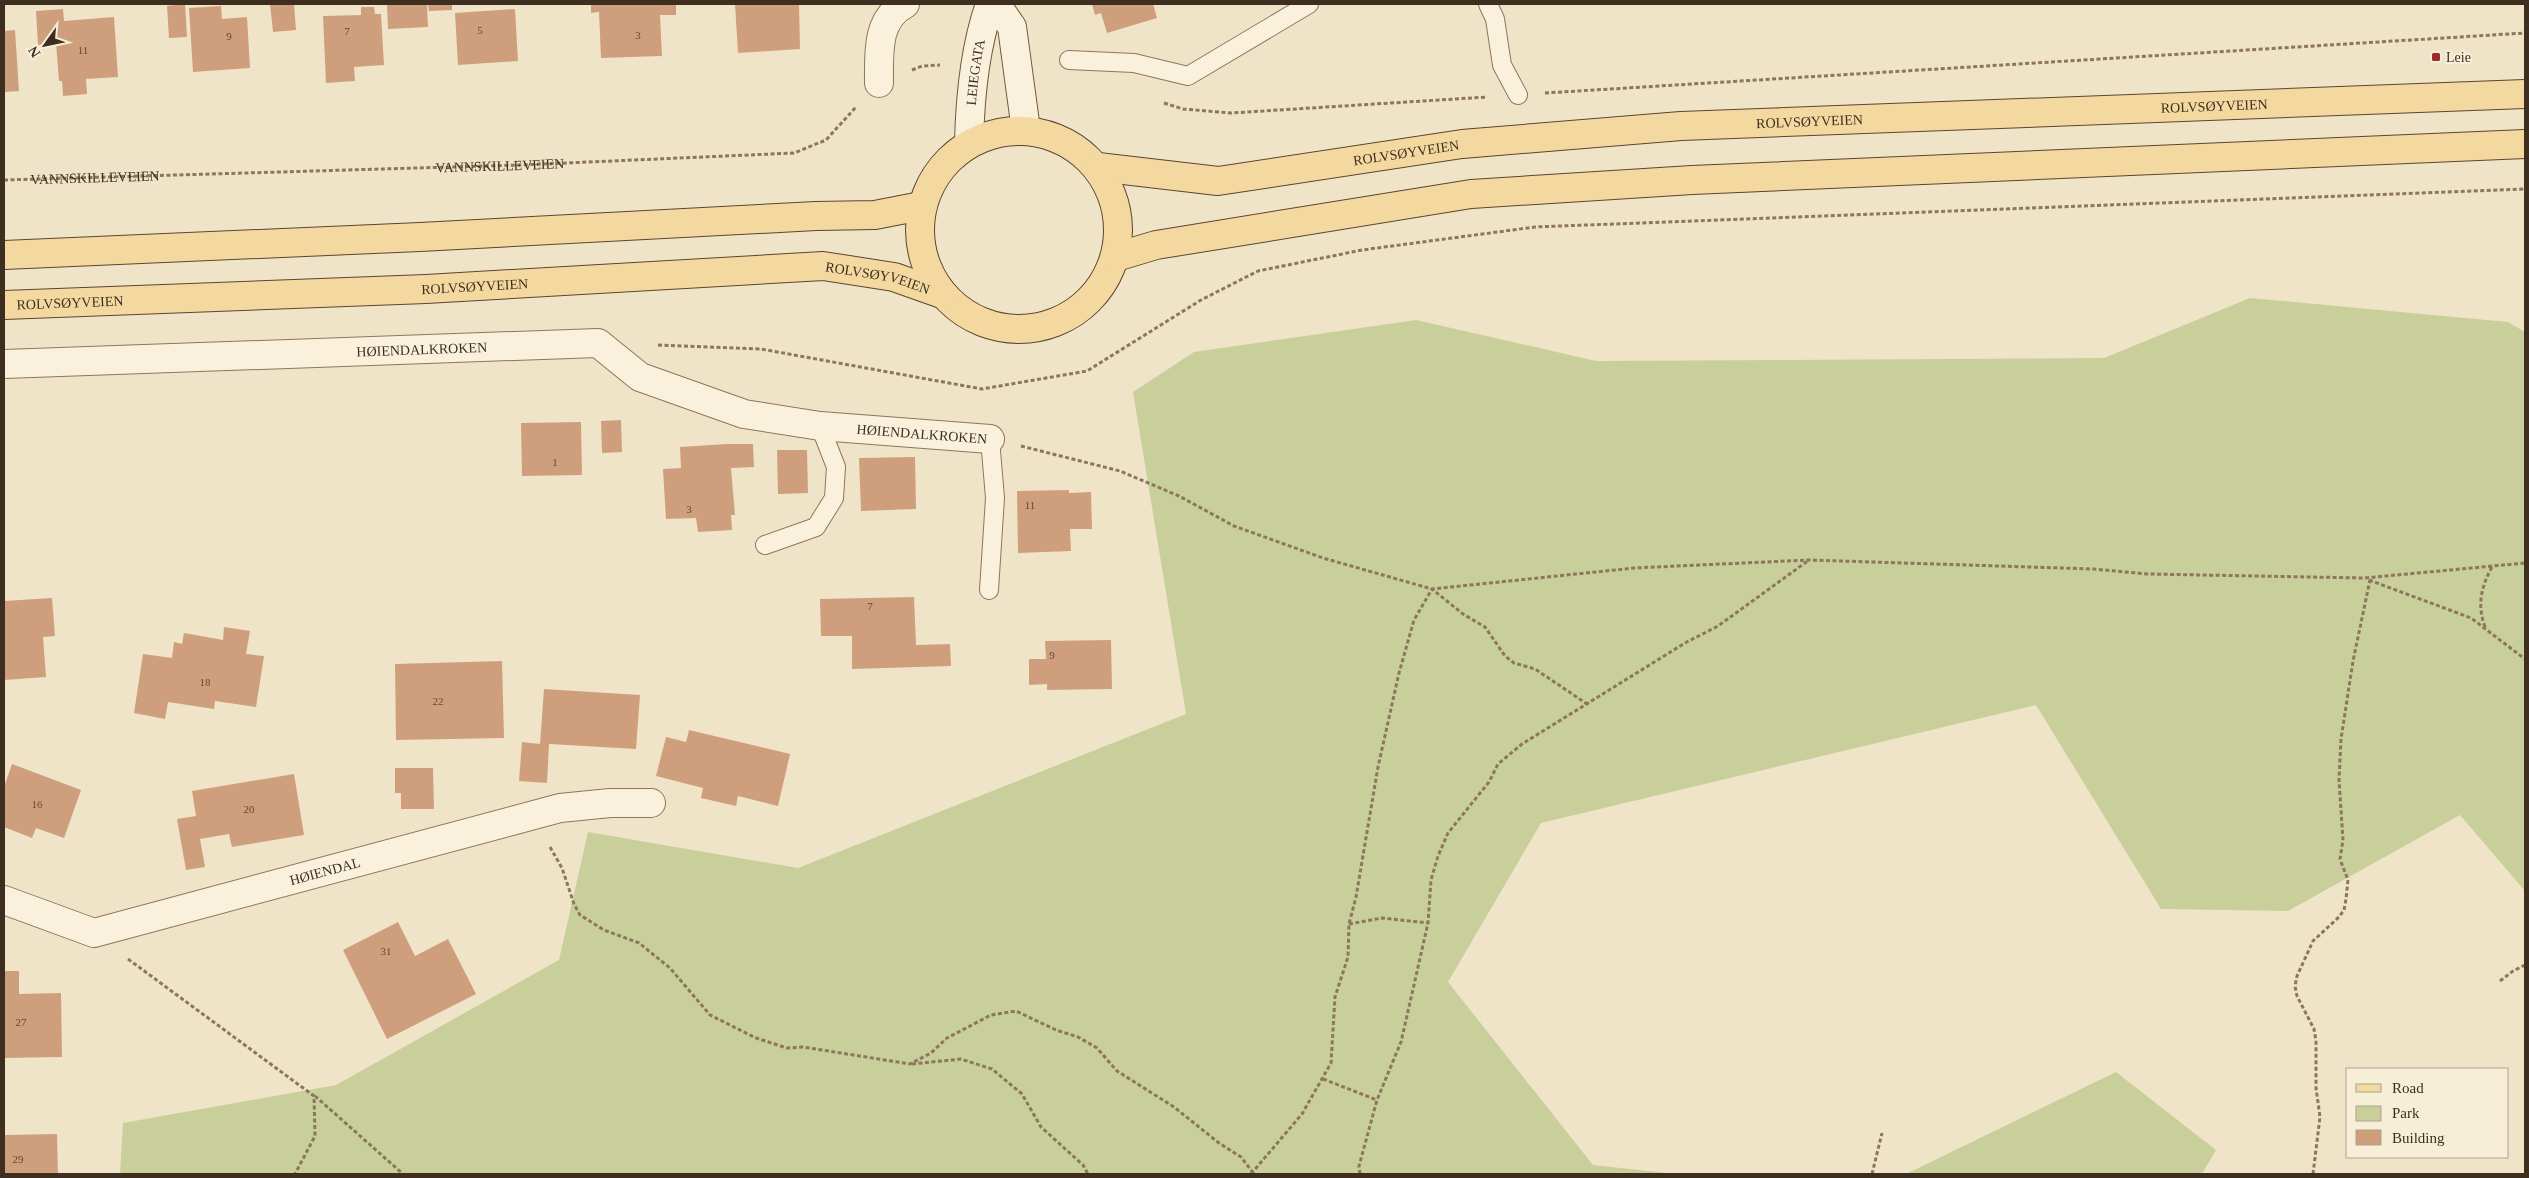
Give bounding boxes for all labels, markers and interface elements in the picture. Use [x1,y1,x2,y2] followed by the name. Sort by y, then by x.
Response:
[20,20,70,70] north arrow
[477,24,483,36] house number: 5
[344,25,350,37] house number: 7
[635,29,641,41] house number: 3
[226,30,232,42] house number: 9
[963,37,988,106] street label: LEIEGATA
[25,43,44,60] text: N
[78,44,88,56] house number: 11
[2446,50,2471,65] place label: Leie
[2430,51,2442,63] marker: Leie
[2161,96,2268,115] street label: ROLVSØYVEIEN
[1756,112,1863,131] street label: ROLVSØYVEIEN
[1352,137,1460,168] street label: ROLVSØYVEIEN
[435,156,565,175] street label: VANNSKILLEVEIEN
[30,168,160,187] street label: VANNSKILLEVEIEN
[824,259,932,297] street label: ROLVSØYVEIEN
[421,276,528,297] street label: ROLVSØYVEIEN
[16,293,124,312] street label: ROLVSØYVEIEN
[356,339,487,359] street label: HØIENDALKROKEN
[856,421,988,446] street label: HØIENDALKROKEN
[552,456,558,468] house number: 1
[1025,499,1035,511] house number: 11
[686,503,692,515] house number: 3
[867,600,873,612] house number: 7
[1049,649,1055,661] house number: 9
[200,676,211,688] house number: 18
[433,695,444,707] house number: 22
[32,798,43,810] house number: 16
[244,803,255,815] house number: 20
[288,854,362,888] street label: HØIENDAL
[381,945,392,957] house number: 31
[16,1016,27,1028] house number: 27
[2346,1068,2509,1158] legend
[2392,1080,2424,1096] text: Road
[2392,1105,2420,1121] text: Park
[2392,1130,2445,1146] text: Building
[13,1153,24,1165] house number: 29

